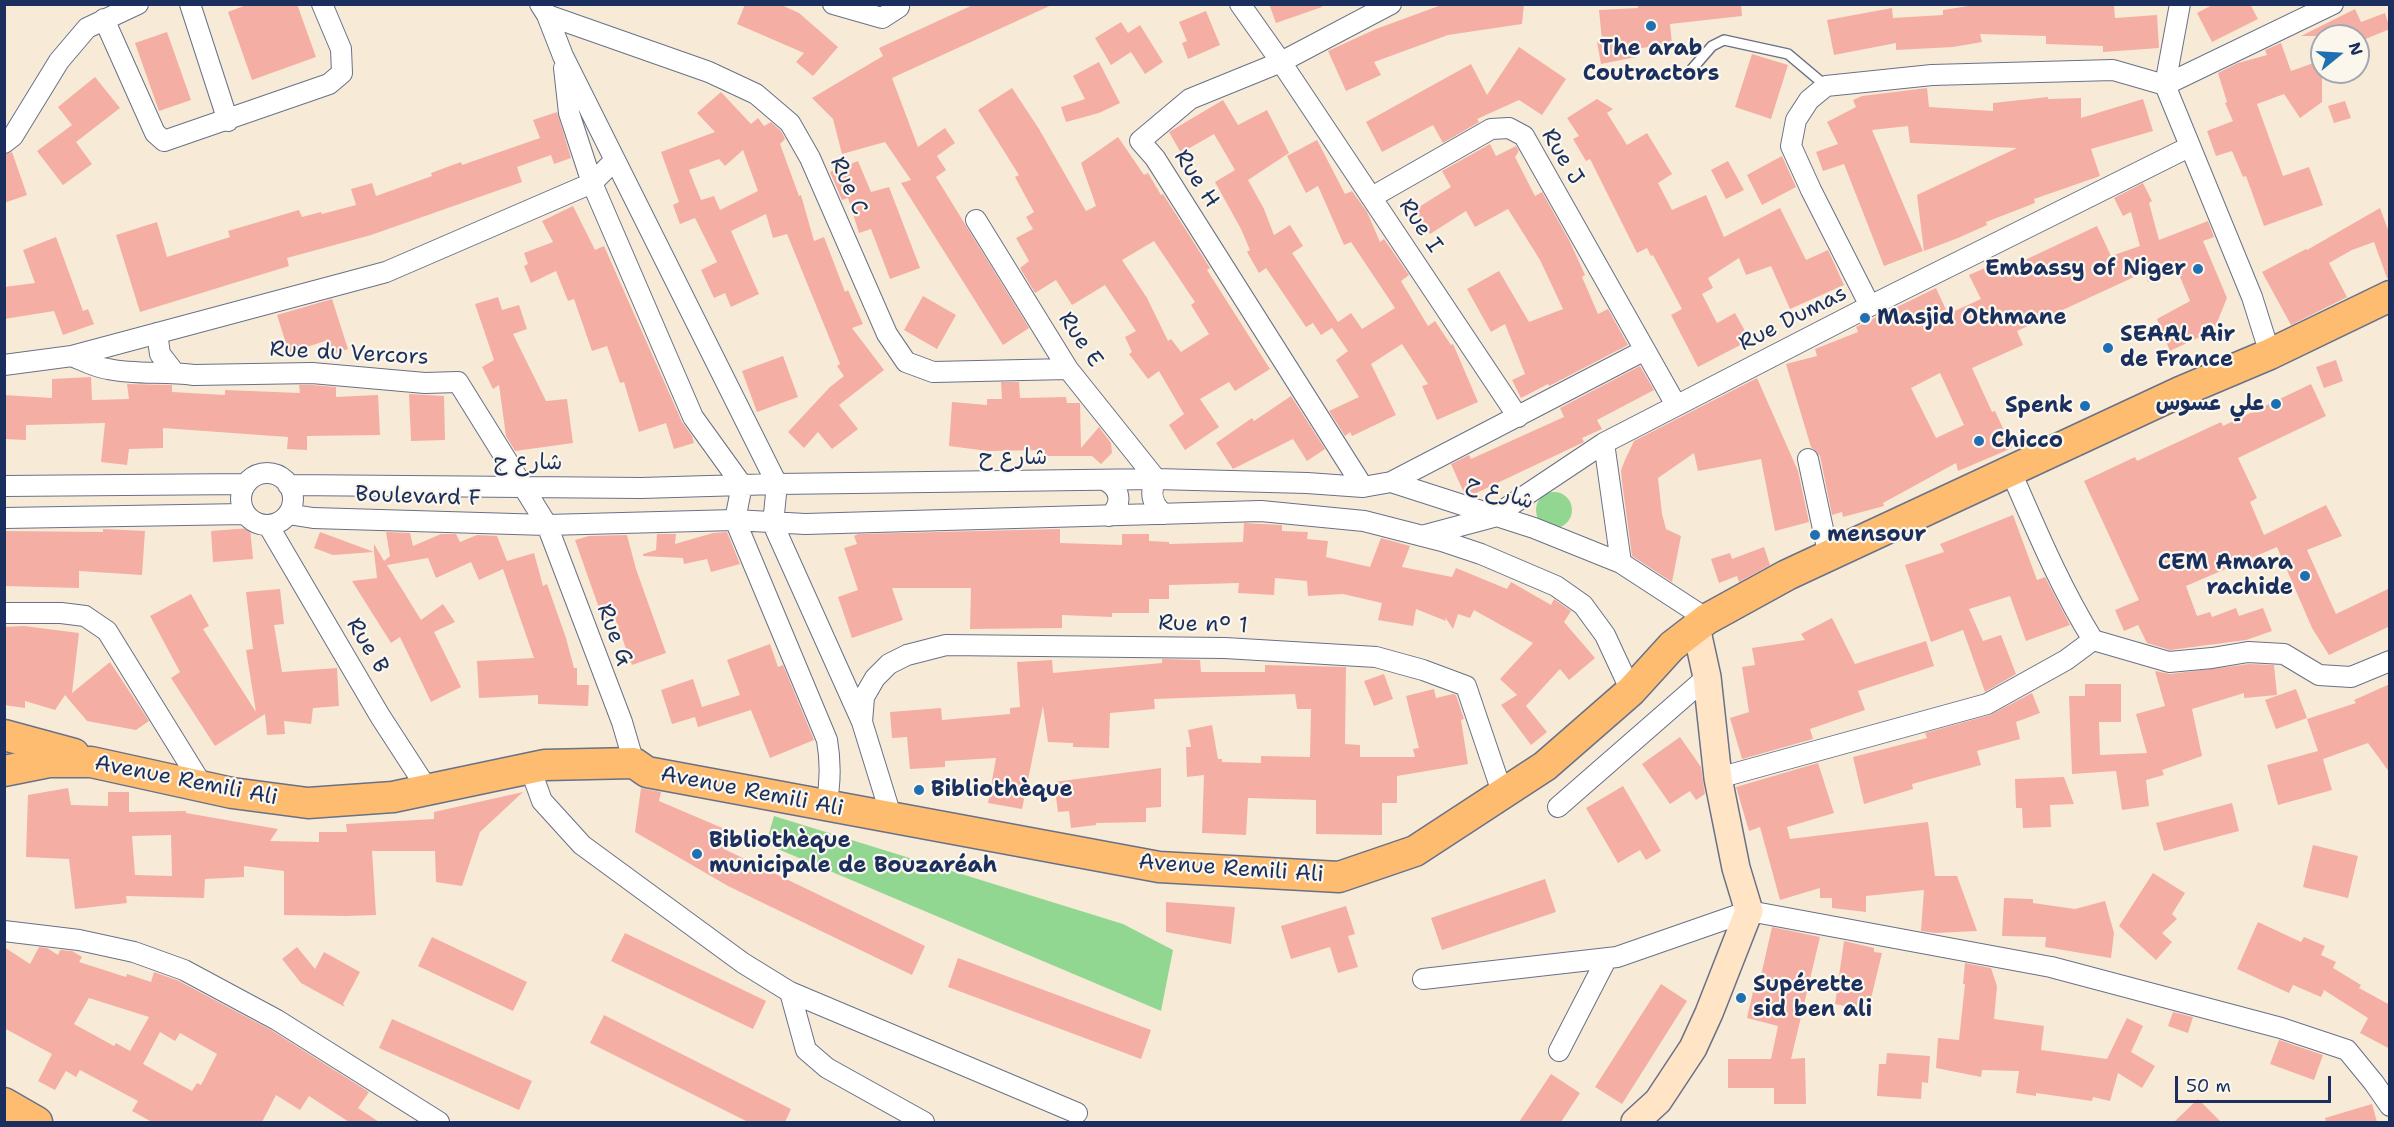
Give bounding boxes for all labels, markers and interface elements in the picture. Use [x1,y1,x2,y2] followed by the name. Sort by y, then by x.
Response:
[1644,19,1658,33] marker: The arab Coutractors
[2310,24,2370,84] north arrow
[1583,36,1719,88] place label: The arab Coutractors
[2344,40,2368,58] text: N
[1535,124,1589,190] street label: Rue J
[1168,145,1224,213] street label: Rue H
[824,153,872,219] street label: Rue C
[1392,194,1448,258] street label: Rue I
[1985,256,2186,282] place label: Embassy of Niger
[2191,262,2205,276] marker: Embassy of Niger
[1735,280,1851,358] street label: Rue Dumas
[1877,305,2067,331] place label: Masjid Othmane
[1052,307,1108,373] street label: Rue E
[1858,311,1872,325] marker: Masjid Othmane
[2120,322,2235,374] place label: SEAAL Air de France
[269,337,429,371] street label: Rue du Vercors
[2101,341,2115,355] marker: SEAAL Air de France
[2156,391,2264,417] place label: علي عسوس
[2005,393,2073,419] place label: Spenk
[2269,397,2283,411] marker: علي عسوس
[2078,399,2092,413] marker: Spenk
[1991,428,2063,454] place label: Chicco
[1972,434,1986,448] marker: Chicco
[979,445,1047,471] street label: شارع ح
[493,449,563,477] street label: شارع ح
[1463,470,1537,516] street label: شارع ح
[355,482,481,512] street label: Boulevard F
[1827,522,1926,548] place label: mensour
[1808,528,1822,542] marker: mensour
[2158,550,2293,602] place label: CEM Amara rachide
[2298,569,2312,583] marker: CEM Amara rachide
[590,600,638,670] street label: Rue G
[1158,610,1248,640] street label: Rue n° 1
[340,613,394,679] street label: Rue B
[92,750,280,812] street label: Avenue Remili Ali
[658,761,846,823] street label: Avenue Remili Ali
[931,777,1073,803] place label: Bibliothèque
[912,783,926,797] marker: Bibliothèque
[709,828,997,879] place label: Bibliothèque municipale de Bouzaréah
[690,847,704,861] marker: Bibliothèque municipale de Bouzaréah
[1137,849,1325,889] street label: Avenue Remili Ali
[1753,972,1872,1023] place label: Supérette sid ben ali
[1734,991,1748,1005] marker: Supérette sid ben ali
[2178,1064,2334,1102] scale bar
[2186,1074,2231,1098] text: 50 m

